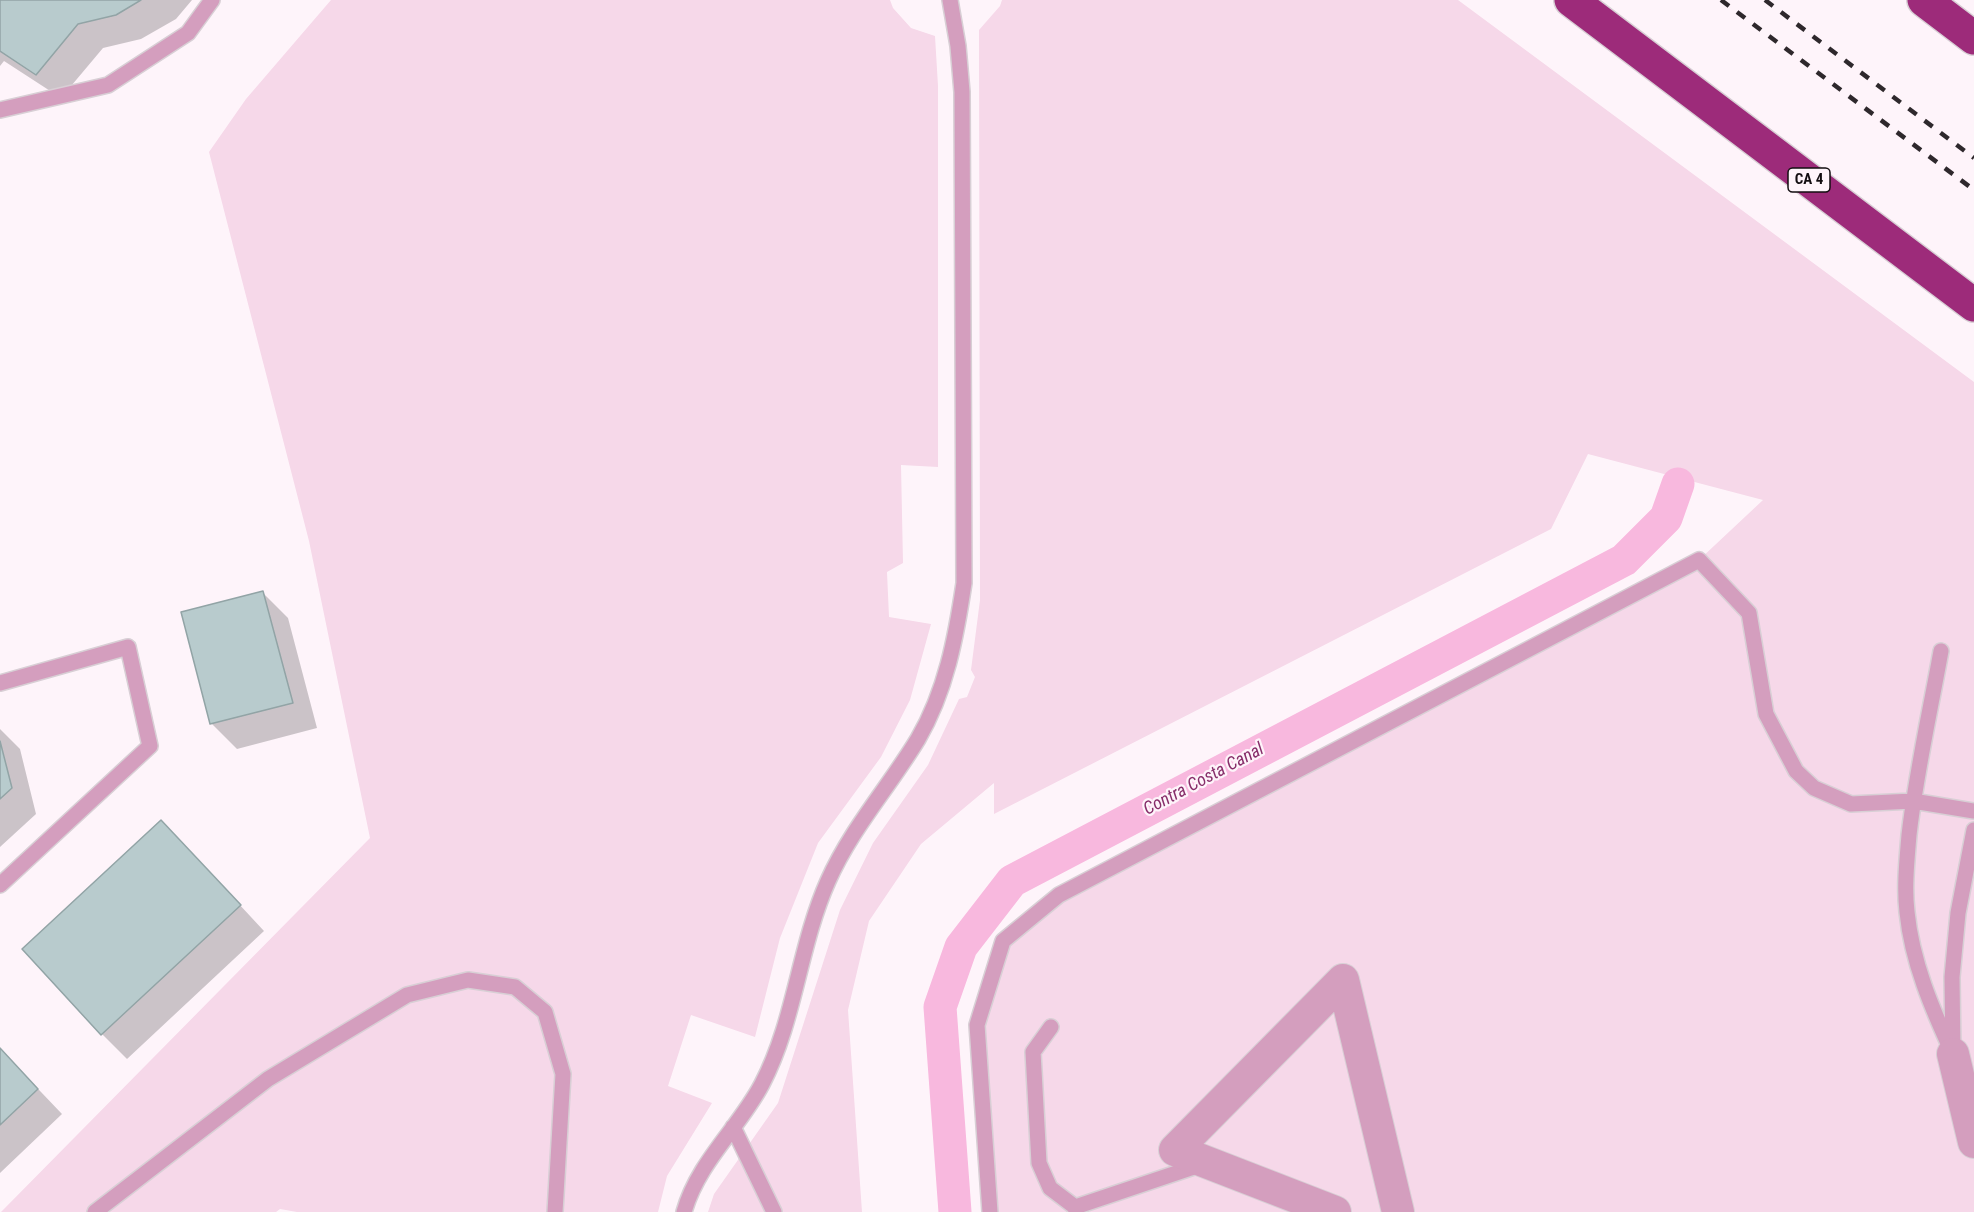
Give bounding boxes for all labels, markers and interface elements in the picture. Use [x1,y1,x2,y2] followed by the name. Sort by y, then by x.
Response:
[1788,168,1830,192] road number: CA 4
[1140,739,1268,821] water label: Contra Costa Canal

